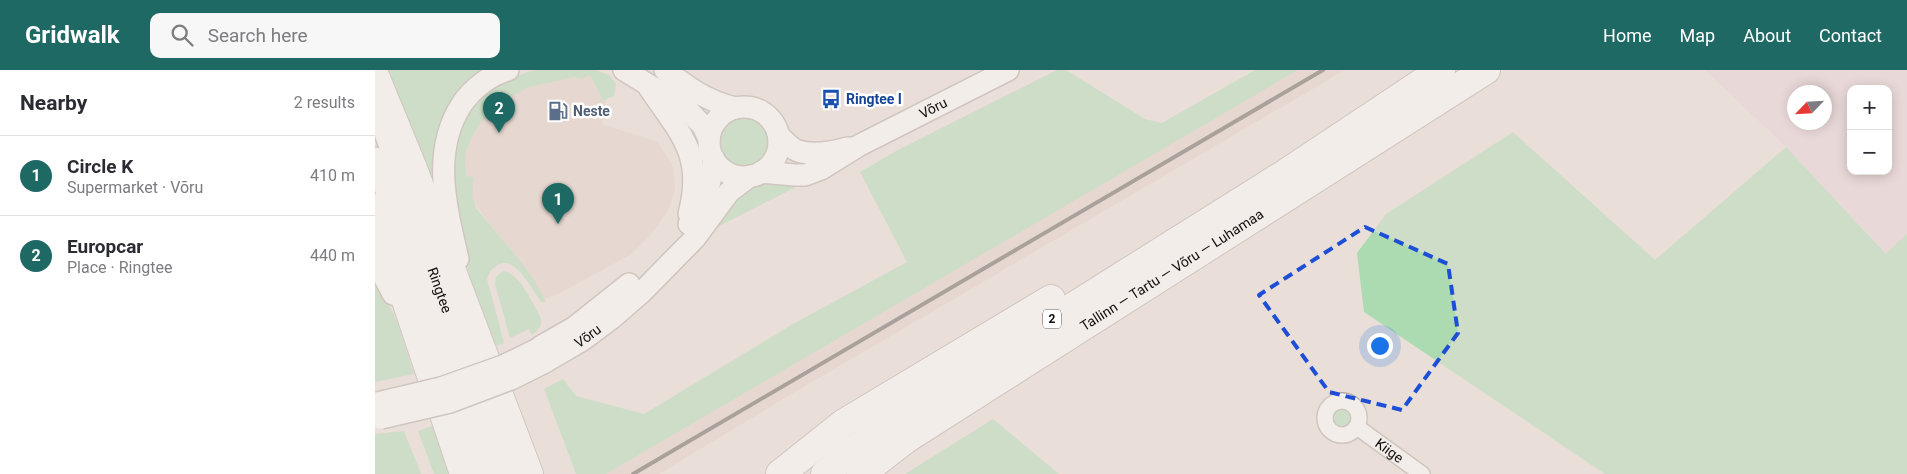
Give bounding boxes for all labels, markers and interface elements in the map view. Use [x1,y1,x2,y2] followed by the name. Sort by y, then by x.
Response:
[150,13,500,58] search box
[25,21,120,49] text: Gridwalk
[168,21,196,49] icon: search
[208,24,308,47] text: Search here
[1603,25,1652,46] text: Home
[1680,25,1715,46] text: Map
[1743,25,1791,46] text: About
[1819,25,1882,46] text: Contact
[1787,85,1832,130] north arrow
[1847,85,1892,175] map controls
[1847,85,1892,130] button: +
[820,88,842,110] bus stop icon: Ringtee I
[20,91,87,115] text: Nearby
[846,91,902,107] place label: Ringtee I
[483,92,515,133] pin: 2
[294,93,355,112] text: 2 results
[917,94,950,122] street label: Võru
[547,100,569,122] fuel station icon: Neste
[573,103,610,119] place label: Neste
[1847,130,1892,175] button: −
[67,155,133,178] text: Circle K
[31,166,41,185] text: 1
[310,166,355,185] text: 410 m
[67,178,203,197] text: Supermarket · Võru
[542,183,574,224] pin: 1
[1077,206,1266,334] street label: Tallinn — Tartu — Võru — Luhamaa
[67,235,143,258] text: Europcar
[31,246,41,265] text: 2
[310,246,355,265] text: 440 m
[67,258,172,277] text: Place · Ringtee
[425,265,455,315] street label: Ringtee
[1043,310,1061,328] road number: 2
[572,321,604,351] street label: Võru
[1367,333,1393,359] your location
[1372,435,1407,466] street label: Kiige

